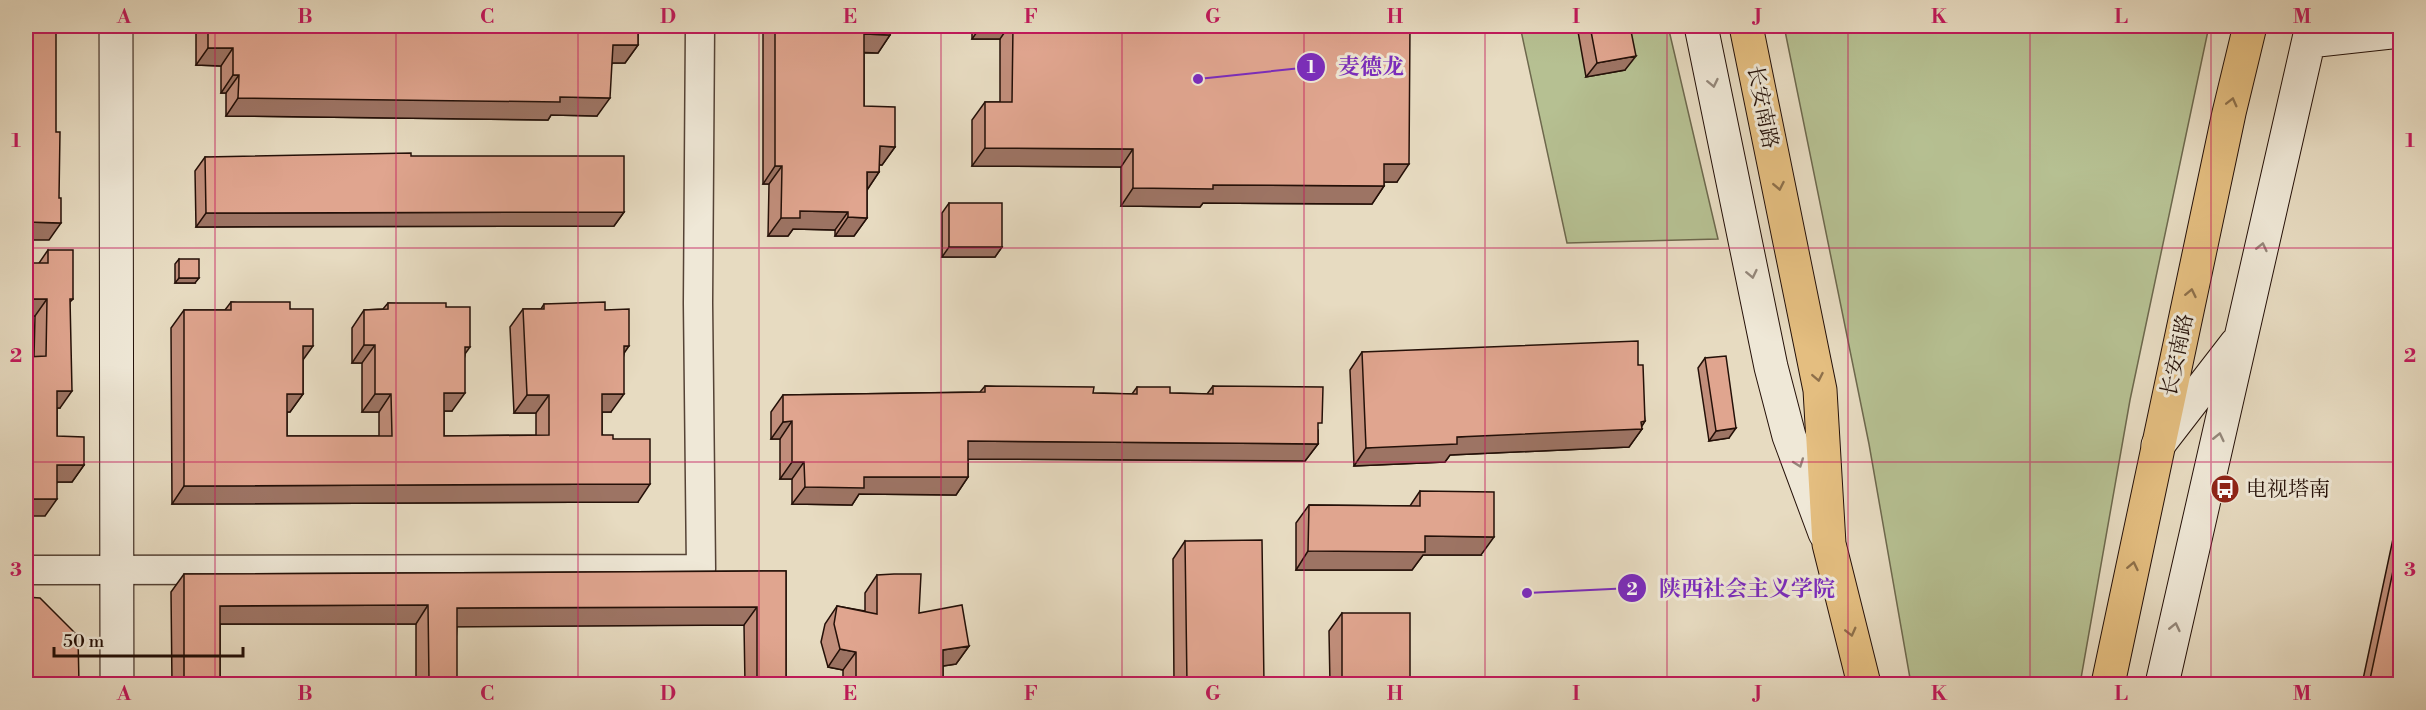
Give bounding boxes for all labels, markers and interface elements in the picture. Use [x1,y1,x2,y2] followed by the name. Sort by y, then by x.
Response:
[116,5,132,30] text: A
[297,5,313,30] text: B
[480,5,494,30] text: C
[660,5,676,30] text: D
[843,5,857,30] text: E
[1024,5,1038,30] text: F
[1205,5,1221,30] text: G
[1387,5,1404,30] text: H
[1572,5,1580,30] text: I
[1751,5,1762,30] text: J
[1931,5,1948,30] text: K
[2114,5,2128,30] text: L
[2293,5,2312,30] text: M
[1296,47,1416,87] callout: 麦德龙
[1338,54,1404,81] text: 麦德龙
[1307,56,1316,79] text: 1
[1741,63,1783,151] street label: 长安南路
[1706,78,1719,88] one-way arrow
[2224,97,2237,107] one-way arrow
[11,129,21,154] text: 1
[2405,129,2415,154] text: 1
[1772,180,1785,190] one-way arrow
[2255,242,2268,252] one-way arrow
[1745,268,1758,278] one-way arrow
[2183,288,2196,298] one-way arrow
[2157,311,2199,399] street label: 长安南路
[10,344,22,369] text: 2
[2404,344,2416,369] text: 2
[1811,372,1824,382] one-way arrow
[2211,433,2224,443] one-way arrow
[1792,457,1805,468] one-way arrow
[2209,473,2241,505] bus stop icon: 电视塔南
[2246,477,2330,503] place label: 电视塔南
[10,558,22,583] text: 3
[2404,558,2416,583] text: 3
[2126,561,2139,571] one-way arrow
[1617,568,1847,608] callout: 陕西社会主义学院
[1659,576,1835,603] text: 陕西社会主义学院
[1626,578,1638,601] text: 2
[54,620,243,658] scale bar
[2168,623,2181,633] one-way arrow
[1844,626,1856,637] one-way arrow
[63,630,105,653] text: 50 m
[116,682,132,707] text: A
[297,682,313,707] text: B
[480,682,494,707] text: C
[660,682,676,707] text: D
[843,682,857,707] text: E
[1024,682,1038,707] text: F
[1205,682,1221,707] text: G
[1387,682,1404,707] text: H
[1572,682,1580,707] text: I
[1751,682,1762,707] text: J
[1931,682,1948,707] text: K
[2114,682,2128,707] text: L
[2293,682,2312,707] text: M

